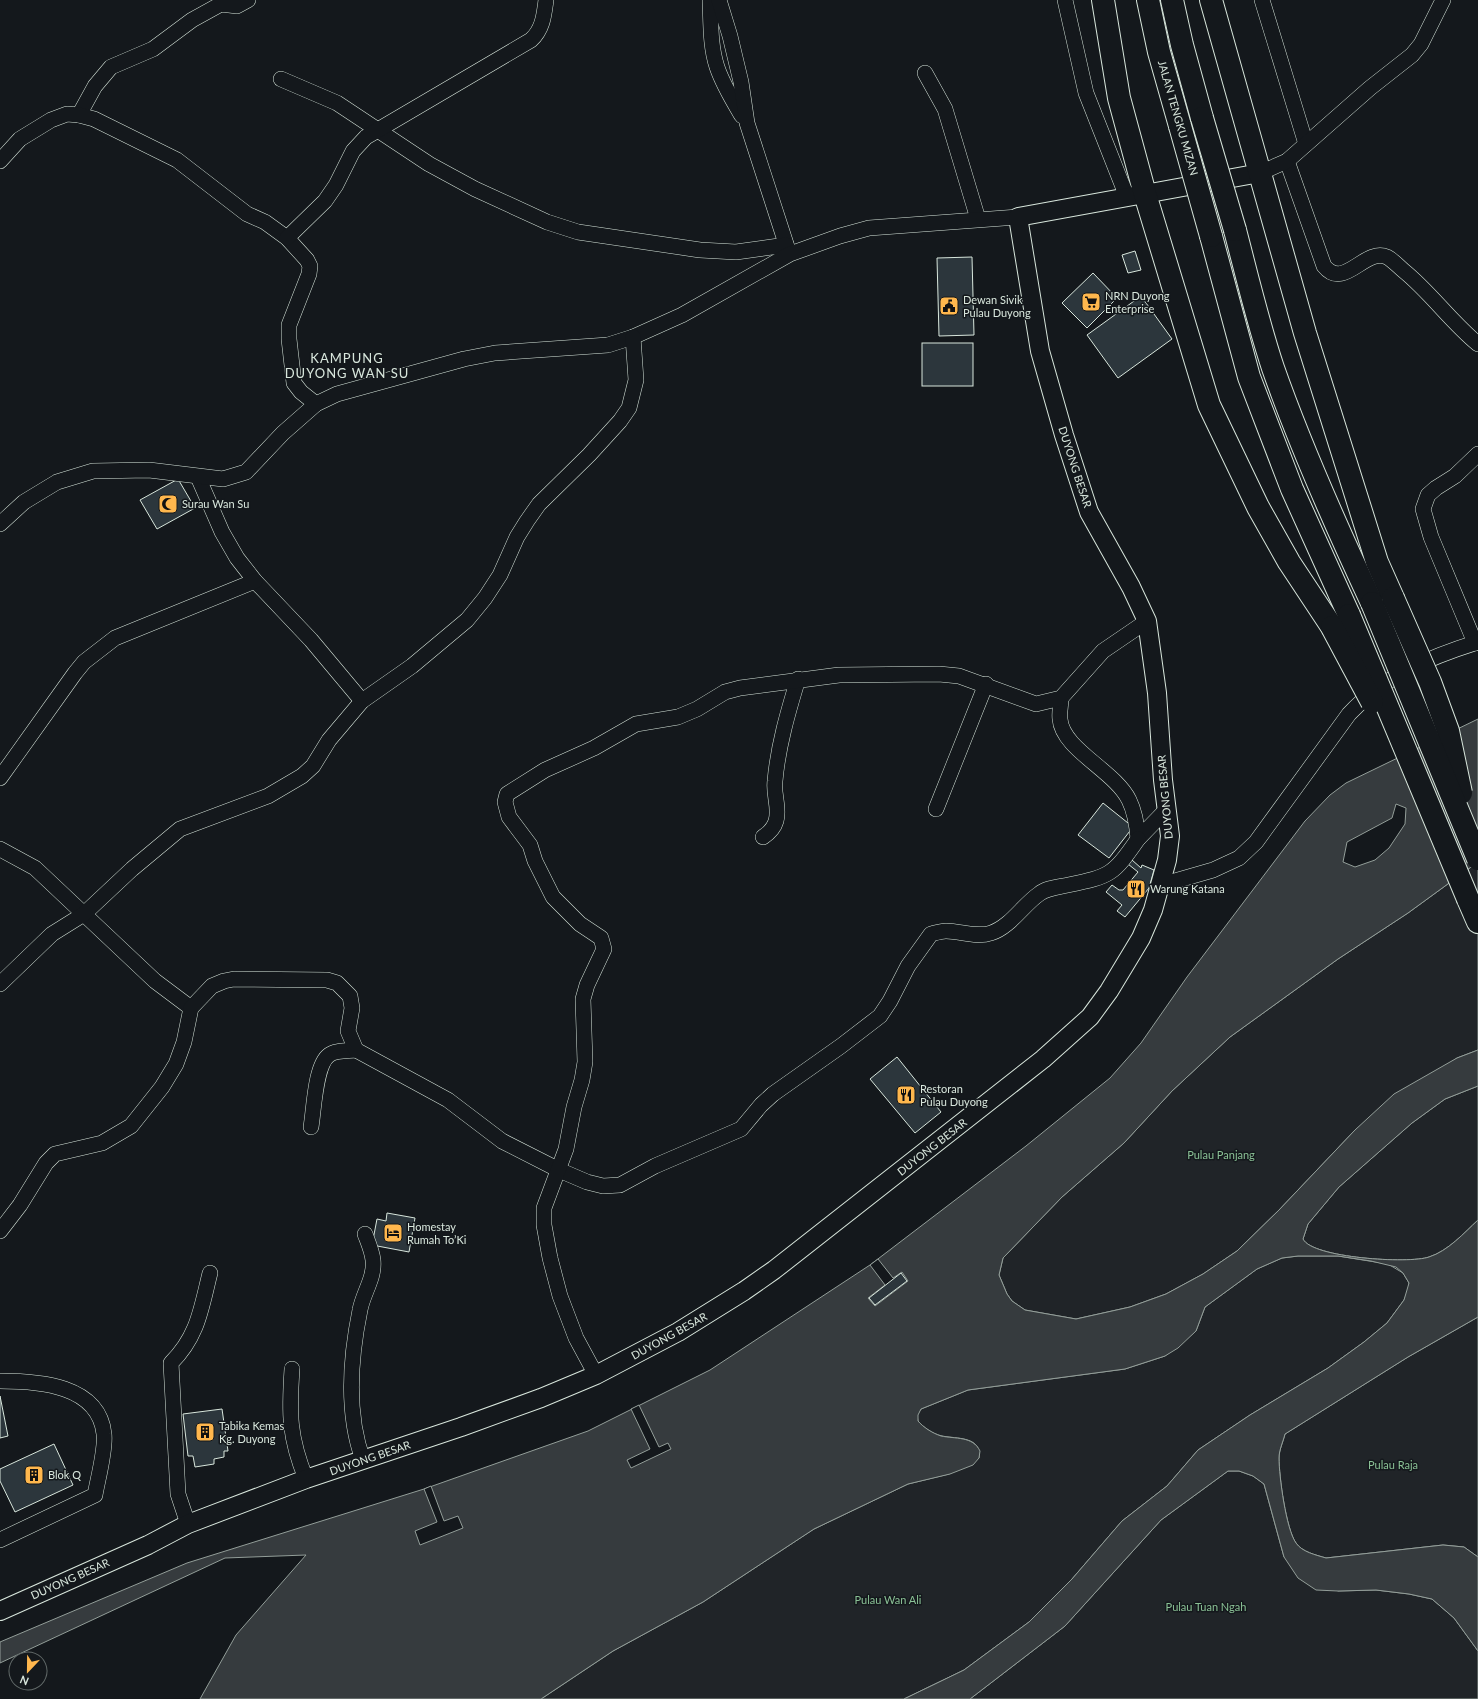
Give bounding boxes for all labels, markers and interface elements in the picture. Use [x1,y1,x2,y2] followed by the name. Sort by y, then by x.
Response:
[1156,59,1201,177] street label: JALAN TENGKU MIZAN
[1105,289,1170,315] place label: NRN Duyong Enterprise
[1080,291,1102,313] supermarket icon: NRN Duyong Enterprise
[963,293,1031,319] place label: Dewan Sivik Pulau Duyong
[938,295,960,317] public building icon: Dewan Sivik Pulau Duyong
[285,350,409,381] district label: KAMPUNG DUYONG WAN SU
[1056,425,1095,509] street label: DUYONG BESAR
[157,493,179,515] mosque icon: Surau Wan Su
[182,497,249,510] place label: Surau Wan Su
[1154,754,1175,840] street label: DUYONG BESAR
[1125,878,1147,900] restaurant icon: Warung Katana
[1150,882,1225,895] place label: Warung Katana
[920,1082,988,1108] place label: Restoran Pulau Duyong
[895,1084,917,1106] restaurant icon: Restoran Pulau Duyong
[894,1115,969,1178] street label: DUYONG BESAR
[1187,1148,1255,1161] park label: Pulau Panjang
[407,1220,467,1246] place label: Homestay Rumah To’Ki
[382,1222,404,1244] hotel icon: Homestay Rumah To’Ki
[629,1309,709,1362] street label: DUYONG BESAR
[219,1419,285,1445] place label: Tabika Kemas Kg. Duyong
[194,1421,216,1443] building icon: Tabika Kemas Kg. Duyong
[328,1438,412,1477] street label: DUYONG BESAR
[1368,1458,1418,1471] park label: Pulau Raja
[23,1464,45,1486] building icon: Blok Q
[48,1468,81,1481] place label: Blok Q
[29,1555,111,1602] street label: DUYONG BESAR
[854,1593,922,1606] park label: Pulau Wan Ali
[1166,1600,1246,1613] park label: Pulau Tuan Ngah
[8,1651,48,1691] north arrow
[18,1673,30,1688] text: N

